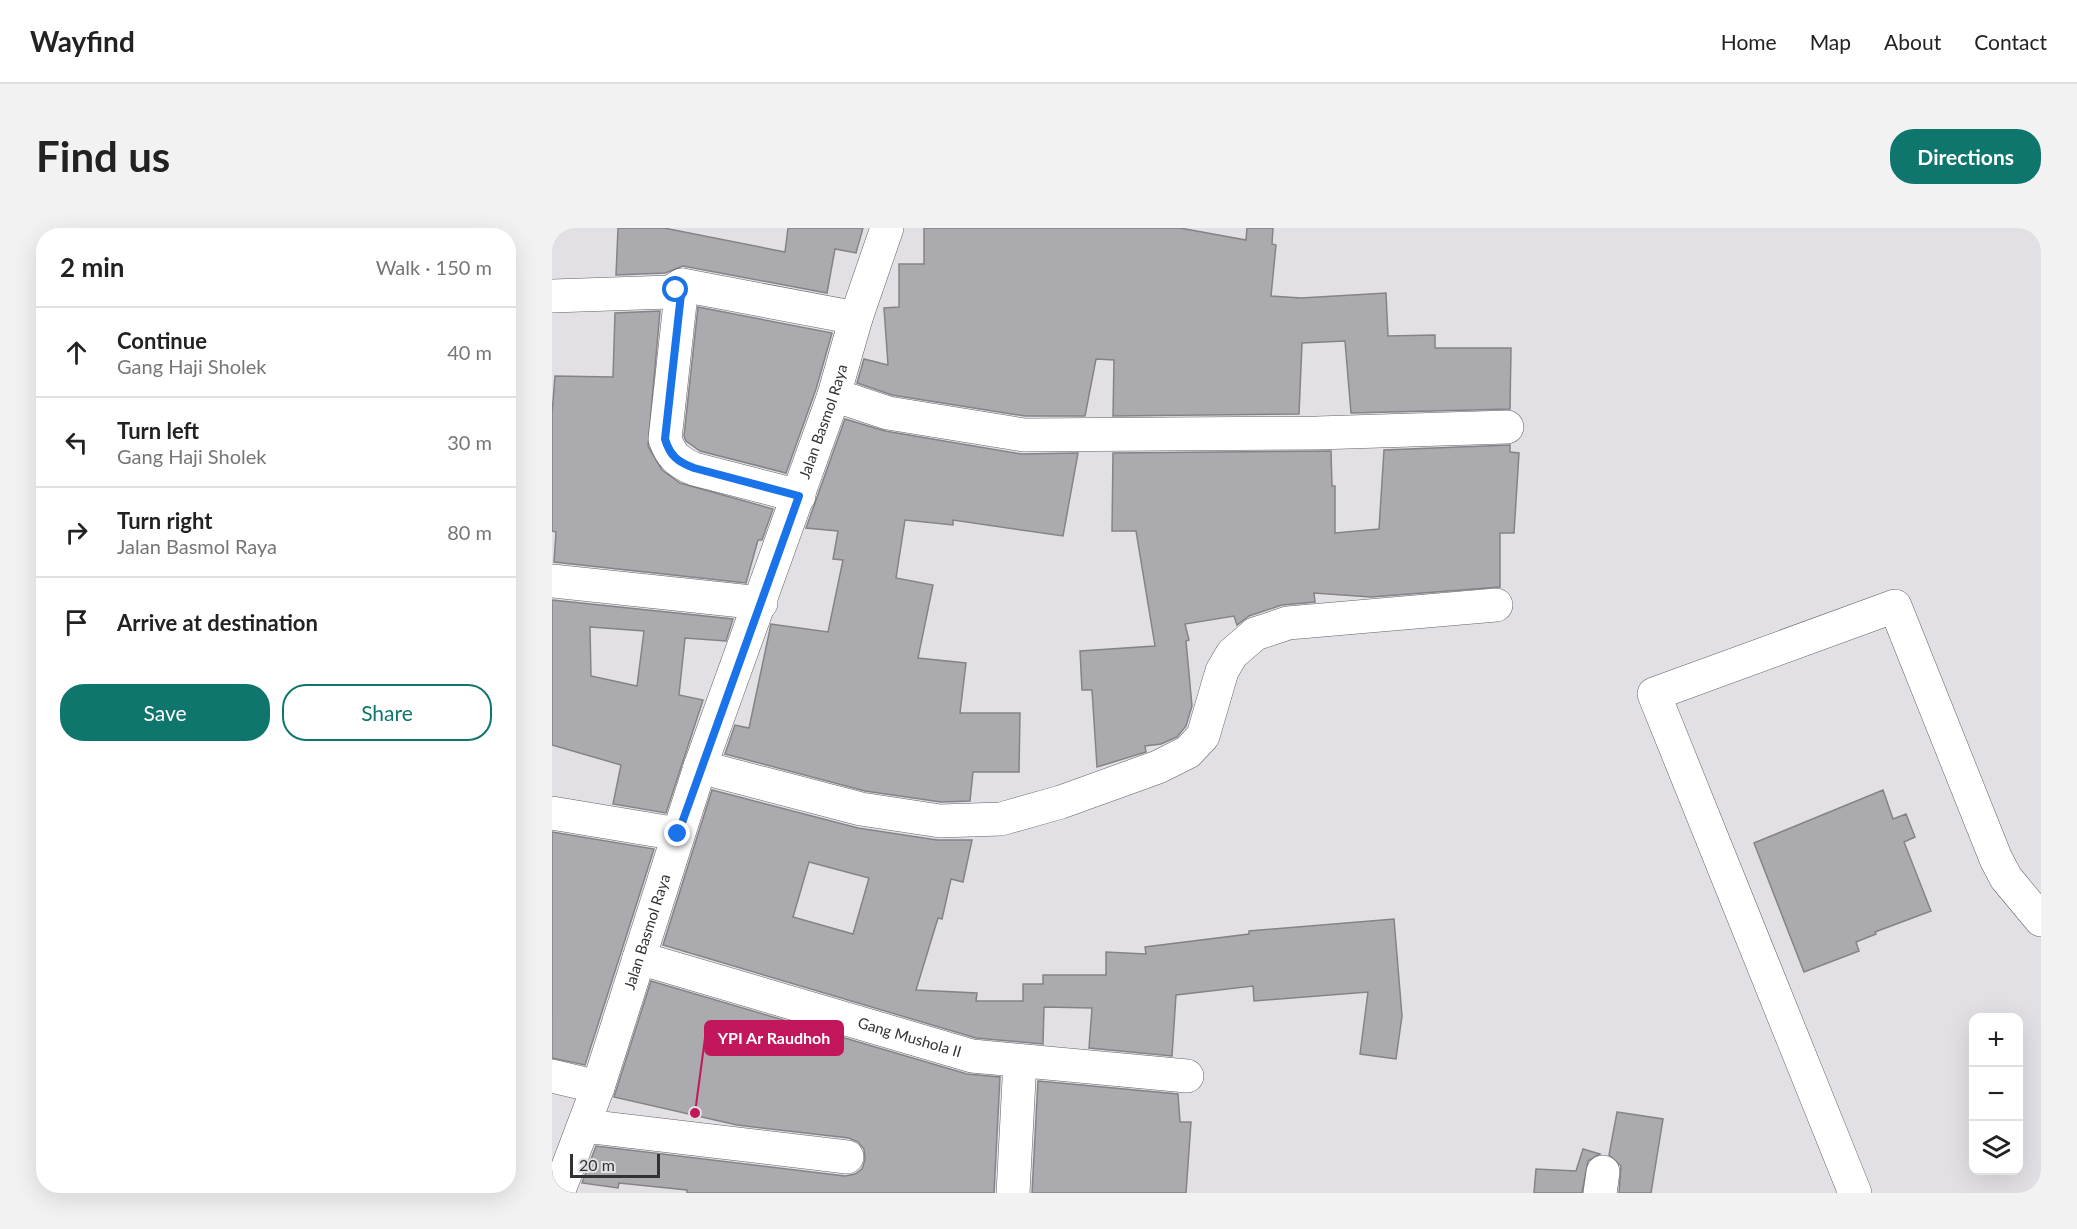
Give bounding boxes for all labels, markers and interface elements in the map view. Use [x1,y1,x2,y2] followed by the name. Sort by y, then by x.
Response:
[30,24,135,58] text: Wayfind
[1721,29,1777,54] text: Home
[1810,29,1851,54] text: Map
[1884,29,1941,54] text: About
[1974,29,2047,54] text: Contact
[1890,129,2041,184] button: Directions
[36,131,170,181] text: Find us
[60,251,124,283] text: 2 min
[376,255,492,279] text: Walk · 150 m
[662,276,688,302] route start
[117,327,207,354] text: Continue
[60,336,93,369] icon: ahead
[447,340,492,364] text: 40 m
[117,354,266,378] text: Gang Haji Sholek
[795,362,850,481] street label: Jalan Basmol Raya
[117,417,199,444] text: Turn left
[60,426,93,459] icon: left
[447,430,492,454] text: 30 m
[117,444,266,468] text: Gang Haji Sholek
[117,507,212,534] text: Turn right
[60,516,93,549] icon: right
[447,520,492,544] text: 80 m
[117,534,277,558] text: Jalan Basmol Raya
[60,606,93,639] icon: arrive
[117,609,318,636] text: Arrive at destination
[60,684,270,741] button: Save
[282,684,492,741] button: Share
[664,820,690,846] route end
[620,872,673,992] street label: Jalan Basmol Raya
[856,1013,964,1060] street label: Gang Mushola II
[1969,1013,2023,1175] map controls
[1969,1013,2023,1067] button: +
[705,1021,843,1055] callout: YPI Ar Raudhoh
[717,1028,830,1047] text: YPI Ar Raudhoh
[1969,1067,2023,1121] button: −
[1969,1121,2023,1175] button: layers
[570,1151,660,1178] scale bar
[579,1155,615,1174] text: 20 m

